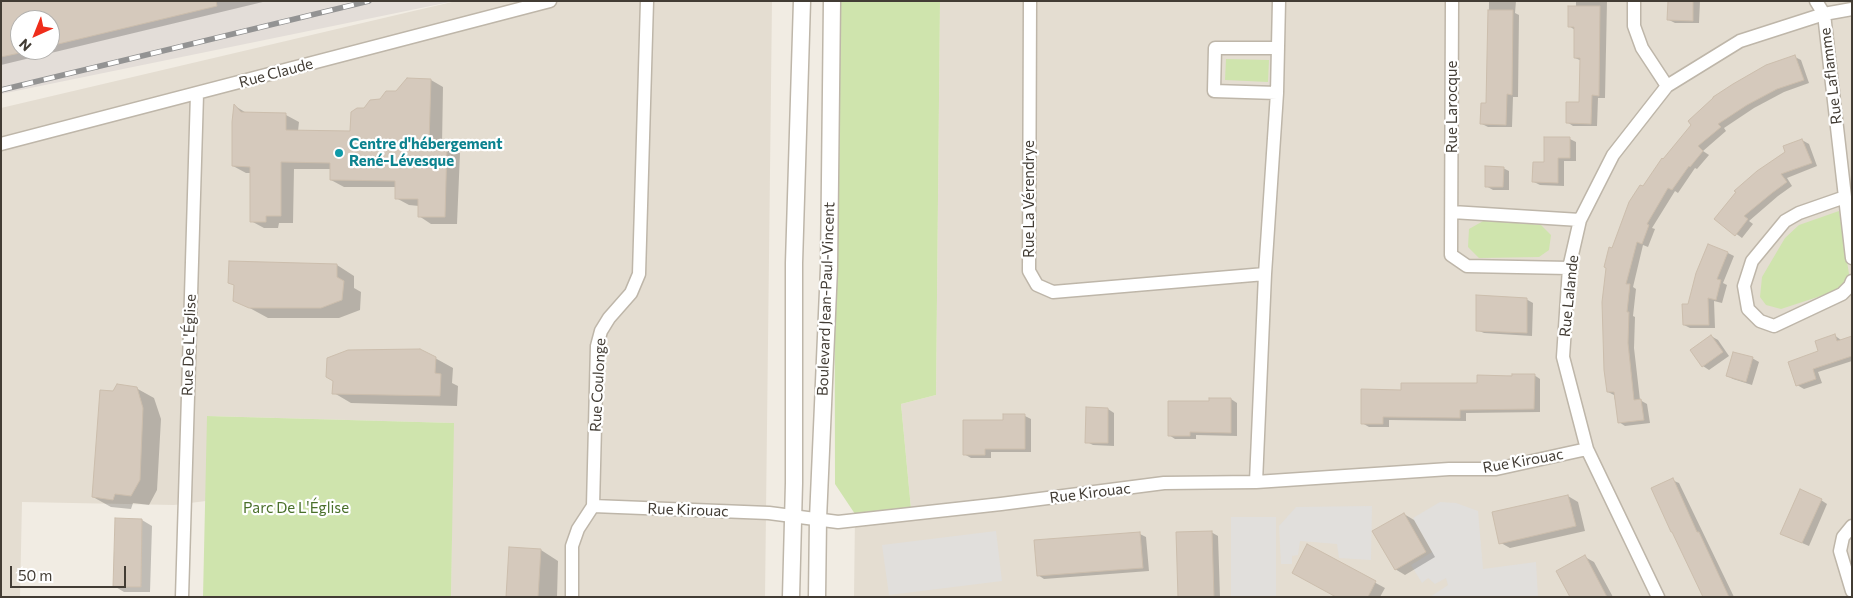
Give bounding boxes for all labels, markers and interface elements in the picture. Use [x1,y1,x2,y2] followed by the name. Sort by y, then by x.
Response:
[10,10,60,60] north arrow
[1816,27,1846,125] street label: Rue Laflamme
[15,36,35,55] text: N
[237,54,315,92] street label: Rue Claude
[1443,61,1461,153] street label: Rue Larocque
[349,135,503,170] place label: Centre d'hébergement René-Lévesque
[1020,140,1038,258] street label: Rue La Vérendrye
[333,147,345,159] marker: Centre d'hébergement René-Lévesque
[814,202,838,396] street label: Boulevard Jean-Paul-Vincent
[1556,254,1582,338] street label: Rue Lalande
[178,294,200,396] street label: Rue De L'Église
[587,338,609,432] street label: Rue Coulonge
[1481,445,1565,477] street label: Rue Kirouac
[1049,479,1131,507] street label: Rue Kirouac
[243,499,349,517] park label: Parc De L'Église
[647,500,729,520] street label: Rue Kirouac
[12,556,129,588] scale bar
[18,566,52,584] text: 50 m

